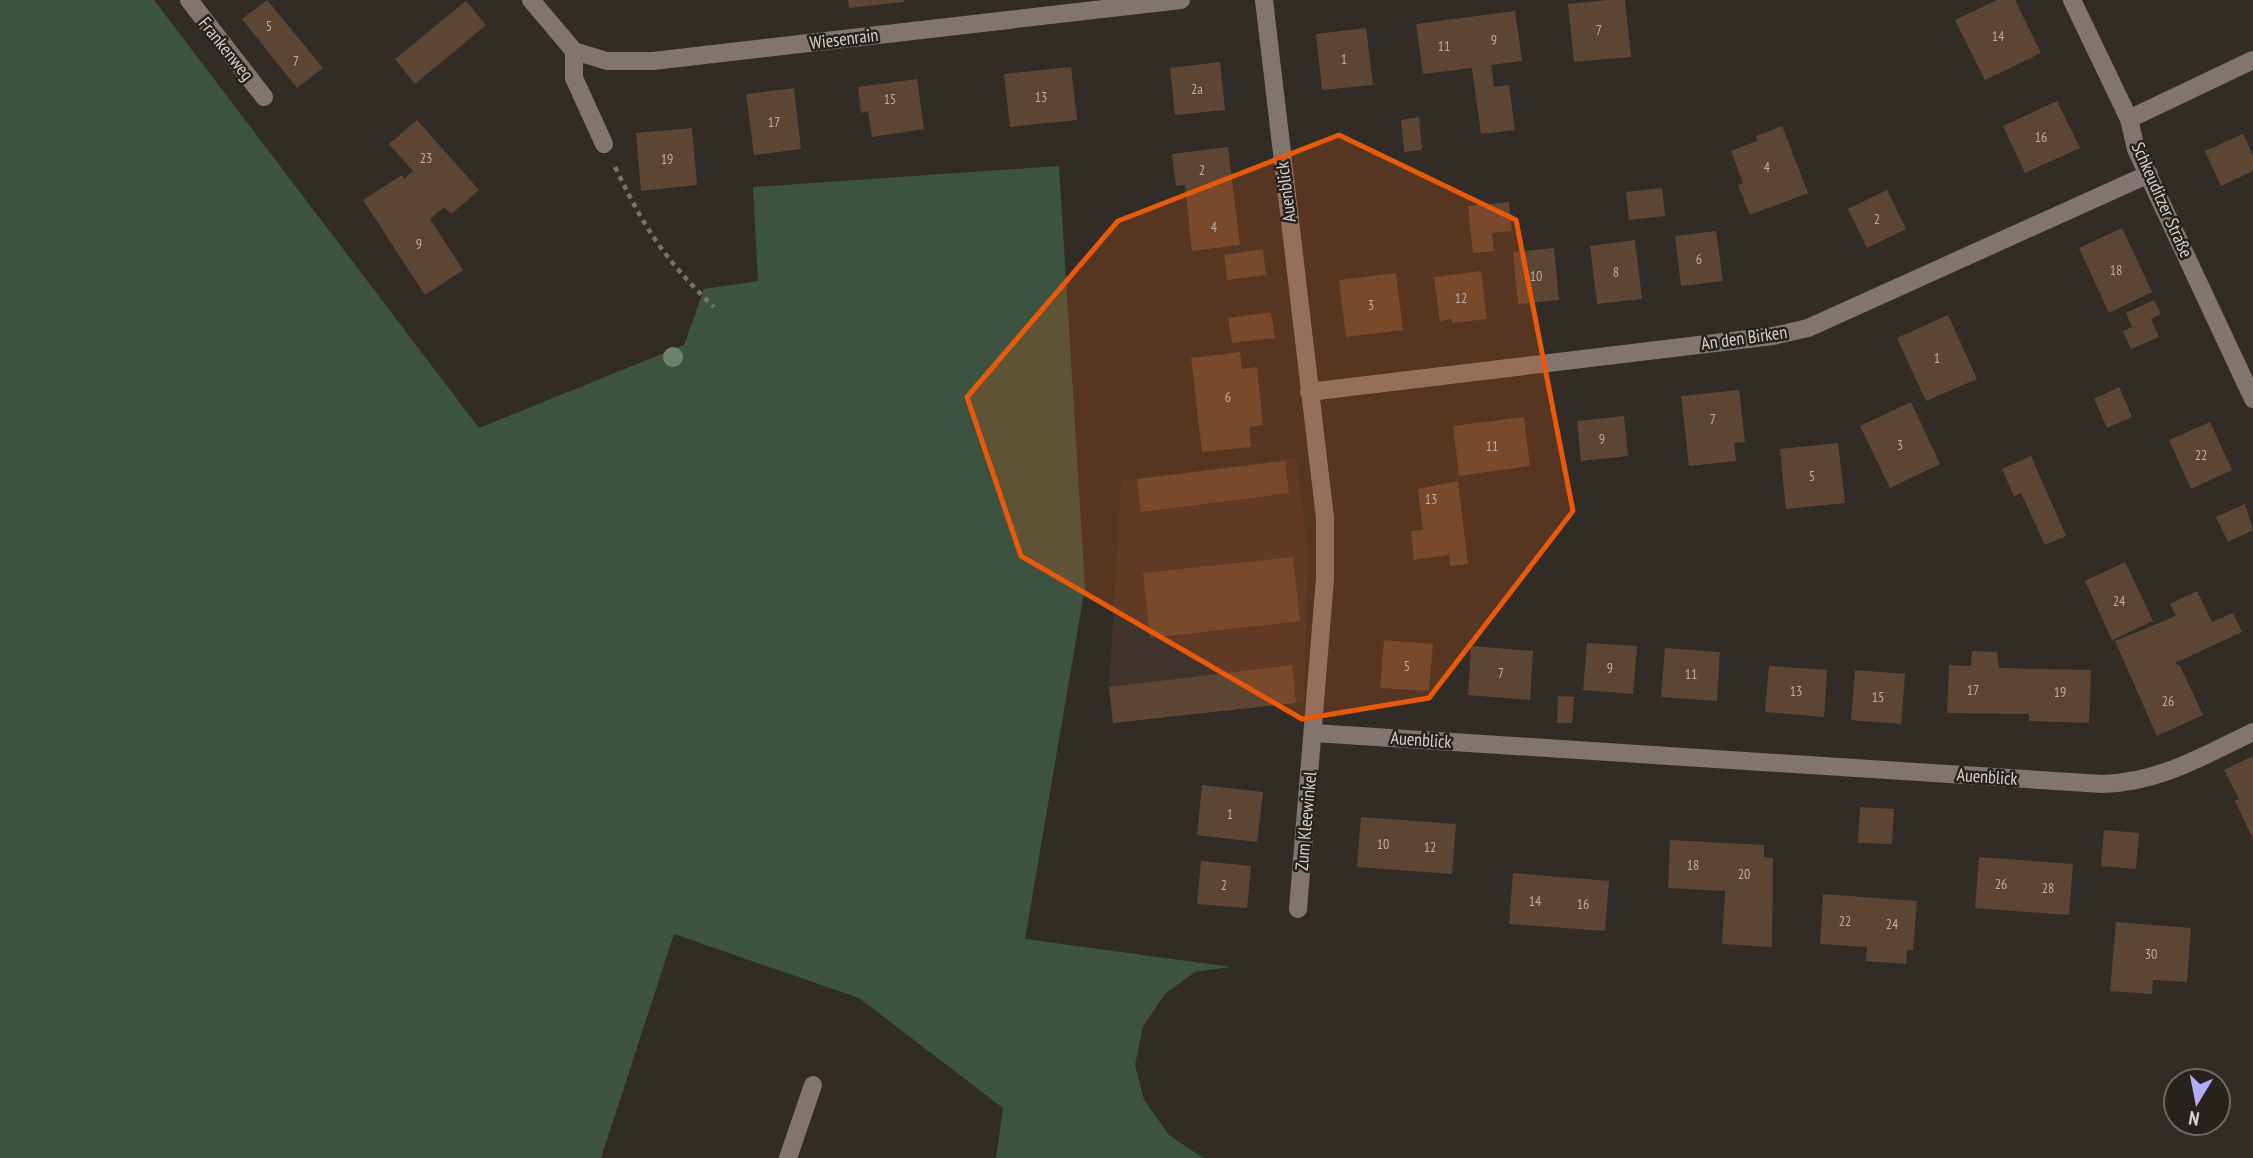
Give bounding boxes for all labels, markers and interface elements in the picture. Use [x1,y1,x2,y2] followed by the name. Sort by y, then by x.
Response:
[194,12,259,85] street label: Frankenweg
[266,17,272,35] house number: 5
[1596,21,1602,39] house number: 7
[808,23,879,54] street label: Wiesenrain
[1992,27,2005,45] house number: 14
[1491,31,1497,49] house number: 9
[1438,37,1450,55] house number: 11
[1341,50,1347,68] house number: 1
[293,52,299,70] house number: 7
[1191,80,1203,98] house number: 2a
[1035,88,1047,106] house number: 13
[884,90,896,108] house number: 15
[768,113,780,131] house number: 17
[2035,128,2047,146] house number: 16
[2127,138,2198,261] street label: Schkeuditzer Straße
[420,149,432,167] house number: 23
[661,150,673,168] house number: 19
[1764,158,1771,176] house number: 4
[1270,160,1301,224] street label: Auenblick
[1199,161,1205,179] house number: 2
[1874,210,1880,228] house number: 2
[1211,218,1218,236] house number: 4
[416,235,422,253] house number: 9
[1696,250,1702,268] house number: 6
[2110,261,2122,279] house number: 18
[1613,263,1619,281] house number: 8
[1530,267,1542,285] house number: 10
[1455,289,1467,307] house number: 12
[1368,296,1374,314] house number: 3
[1699,320,1788,355] street label: An den Birken
[1934,349,1940,367] house number: 1
[1225,388,1231,406] house number: 6
[1710,410,1716,428] house number: 7
[1599,430,1605,448] house number: 9
[1897,436,1903,454] house number: 3
[1486,437,1498,455] house number: 11
[2195,446,2207,464] house number: 22
[1809,467,1815,485] house number: 5
[1425,490,1437,508] house number: 13
[2113,592,2126,610] house number: 24
[1404,657,1410,675] house number: 5
[1607,659,1613,677] house number: 9
[1498,664,1504,682] house number: 7
[1685,665,1697,683] house number: 11
[1967,681,1979,699] house number: 17
[1790,682,1802,700] house number: 13
[2054,683,2066,701] house number: 19
[1872,688,1884,706] house number: 15
[2162,692,2174,710] house number: 26
[1390,726,1452,753] street label: Auenblick
[1956,763,2018,790] street label: Auenblick
[1290,770,1321,872] street label: Zum Kleewinkel
[1227,805,1233,823] house number: 1
[1377,835,1389,853] house number: 10
[1424,838,1436,856] house number: 12
[1687,856,1699,874] house number: 18
[1738,865,1750,883] house number: 20
[1995,875,2007,893] house number: 26
[1221,876,1227,894] house number: 2
[2042,879,2054,897] house number: 28
[1529,892,1542,910] house number: 14
[1577,895,1589,913] house number: 16
[1839,912,1851,930] house number: 22
[1886,915,1899,933] house number: 24
[2145,945,2157,963] house number: 30
[2162,1067,2232,1137] north arrow
[2187,1106,2201,1131] text: N

